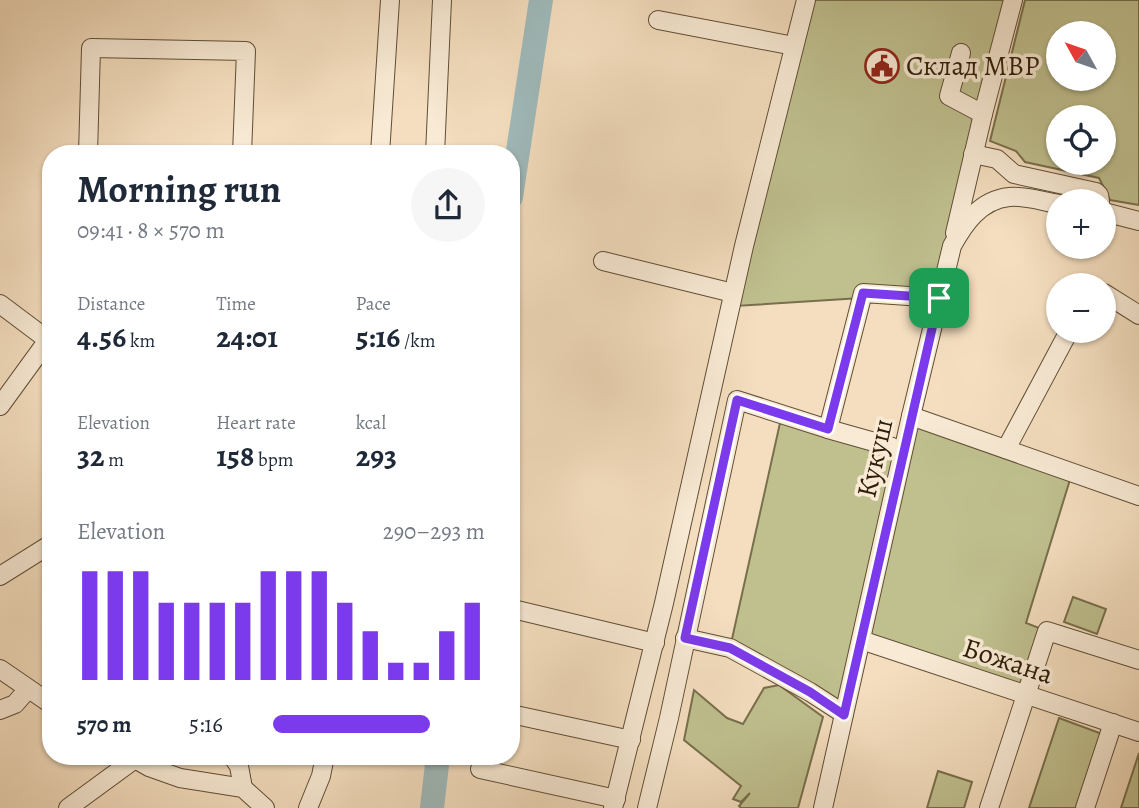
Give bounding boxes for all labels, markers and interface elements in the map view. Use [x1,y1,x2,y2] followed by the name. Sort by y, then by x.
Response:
[1046,21,1116,91] north arrow
[1046,21,1116,343] map controls
[863,47,901,85] public building icon: Склад МВР
[906,47,1039,85] place label: Склад МВР
[1046,105,1116,175] button: locate
[77,163,281,215] text: Morning run
[411,168,485,242] button: share
[1046,189,1116,259] button: +
[77,215,225,246] text: 09:41 · 8 × 570 m
[909,268,969,328] pin
[1046,273,1116,343] button: −
[920,279,958,317] icon: arrive
[77,291,145,317] text: Distance
[216,291,256,317] text: Time
[356,291,391,317] text: Pace
[77,317,126,357] text: 4.56
[216,317,278,357] text: 24:01
[356,317,400,357] text: 5:16
[126,328,155,354] text: km
[400,328,436,354] text: /km
[77,410,150,436] text: Elevation
[216,410,296,436] text: Heart rate
[356,410,386,436] text: kcal
[848,415,902,501] street label: Кукуш
[77,436,104,476] text: 32
[216,436,254,476] text: 158
[356,436,397,476] text: 293
[104,447,124,473] text: m
[254,447,294,473] text: bpm
[77,516,165,547] text: Elevation
[383,516,485,547] text: 290–293 m
[958,629,1058,693] street label: Божана
[77,709,132,740] text: 570 m
[189,709,223,740] text: 5:16

